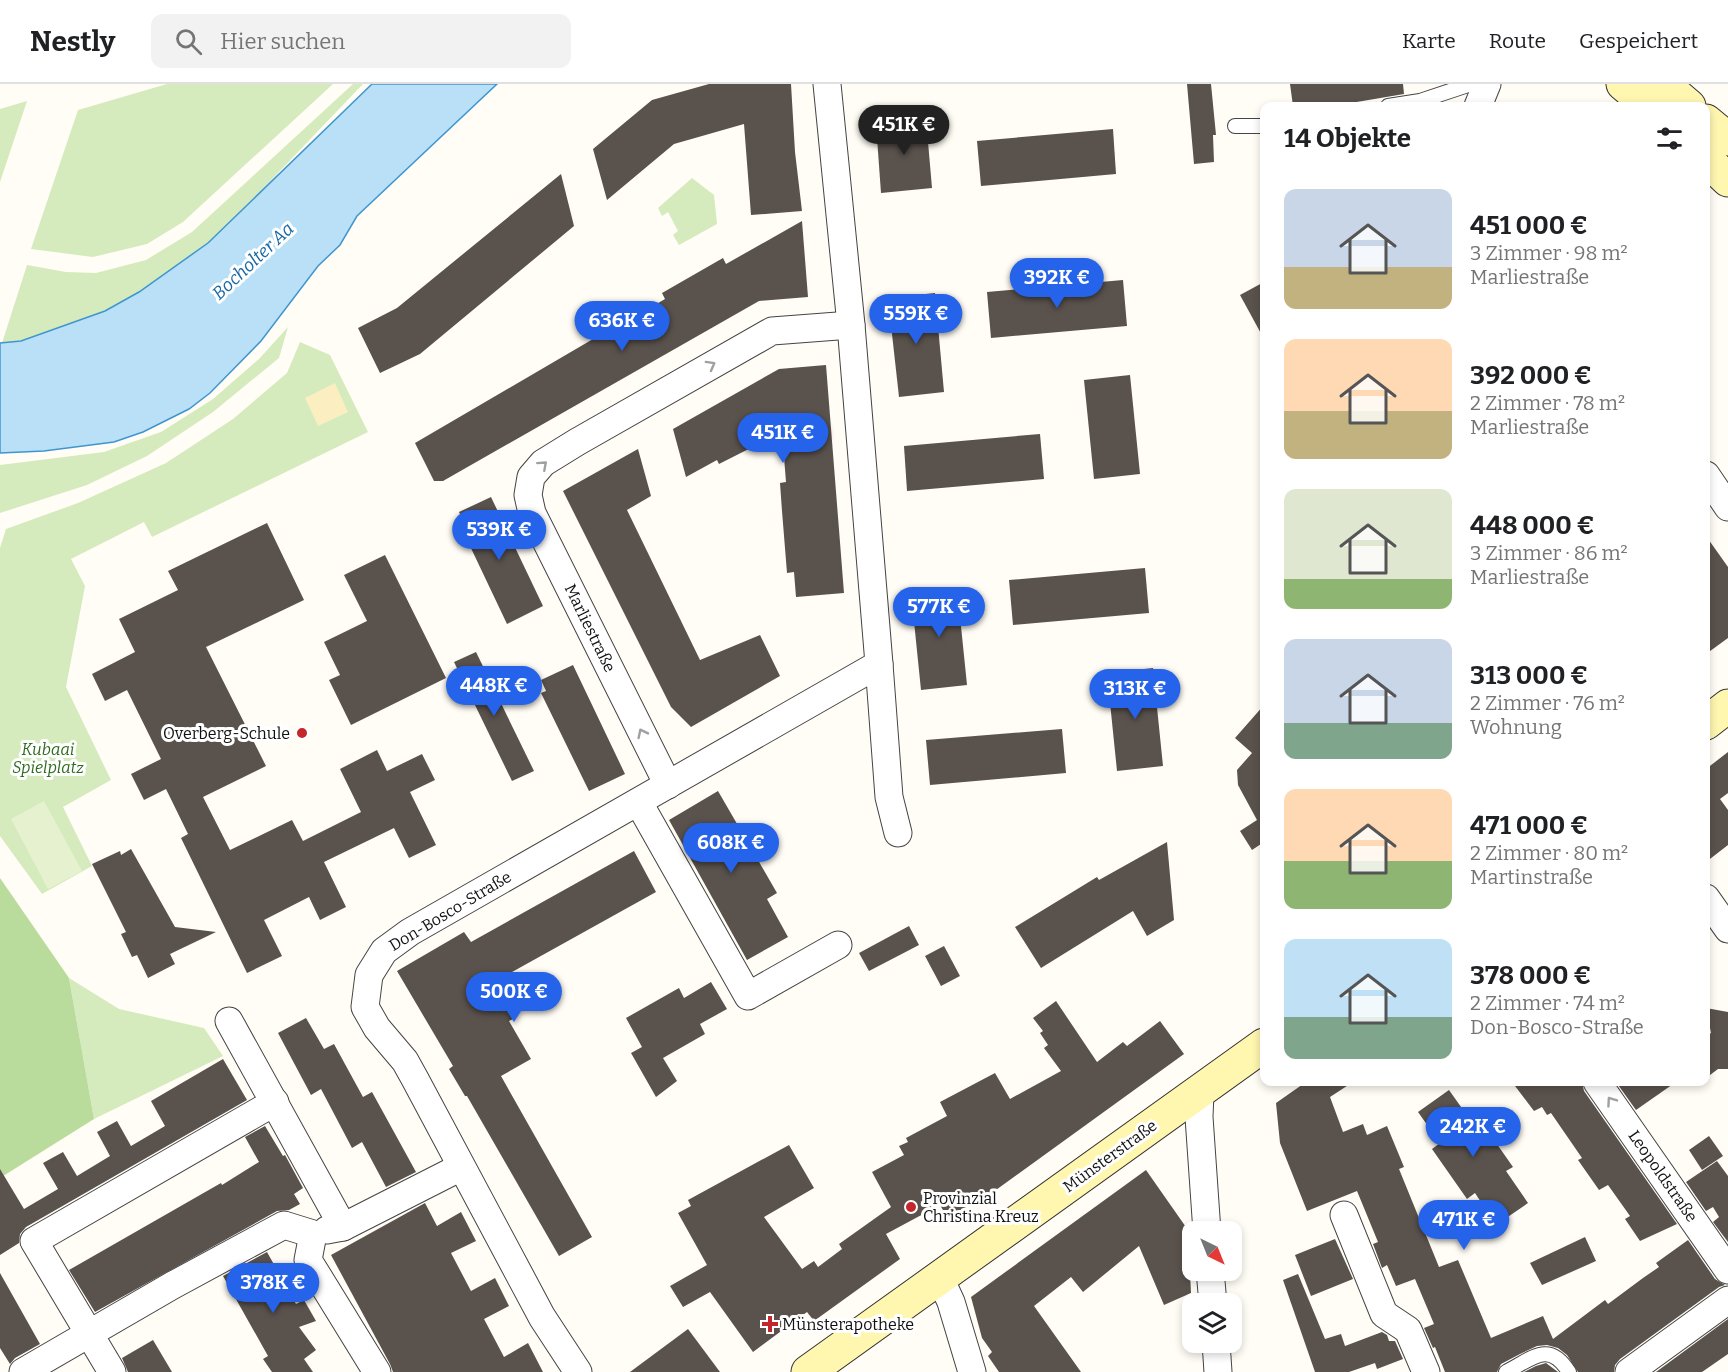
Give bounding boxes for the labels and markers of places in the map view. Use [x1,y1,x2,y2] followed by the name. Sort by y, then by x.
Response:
[855,105,953,156] pin: 451K €
[1008,258,1106,309] pin: 392K €
[867,294,965,345] pin: 559K €
[573,301,671,352] pin: 636K €
[734,413,832,464] pin: 451K €
[450,510,548,561] pin: 539K €
[890,587,988,638] pin: 577K €
[445,666,543,717] pin: 448K €
[1086,669,1184,720] pin: 313K €
[163,724,290,743] place label: Overberg-Schule
[295,726,309,740] marker: Overberg-Schule
[682,823,780,874] pin: 608K €
[465,972,563,1023] pin: 500K €
[1424,1107,1522,1158] pin: 242K €
[923,1189,1039,1226] place label: Provinzial Christina Kreuz
[904,1200,918,1214] marker: Provinzial Christina Kreuz
[1415,1200,1513,1251] pin: 471K €
[224,1263,322,1314] pin: 378K €
[782,1315,914,1334] place label: Münsterapotheke
[763,1317,777,1331] marker: Münsterapotheke

